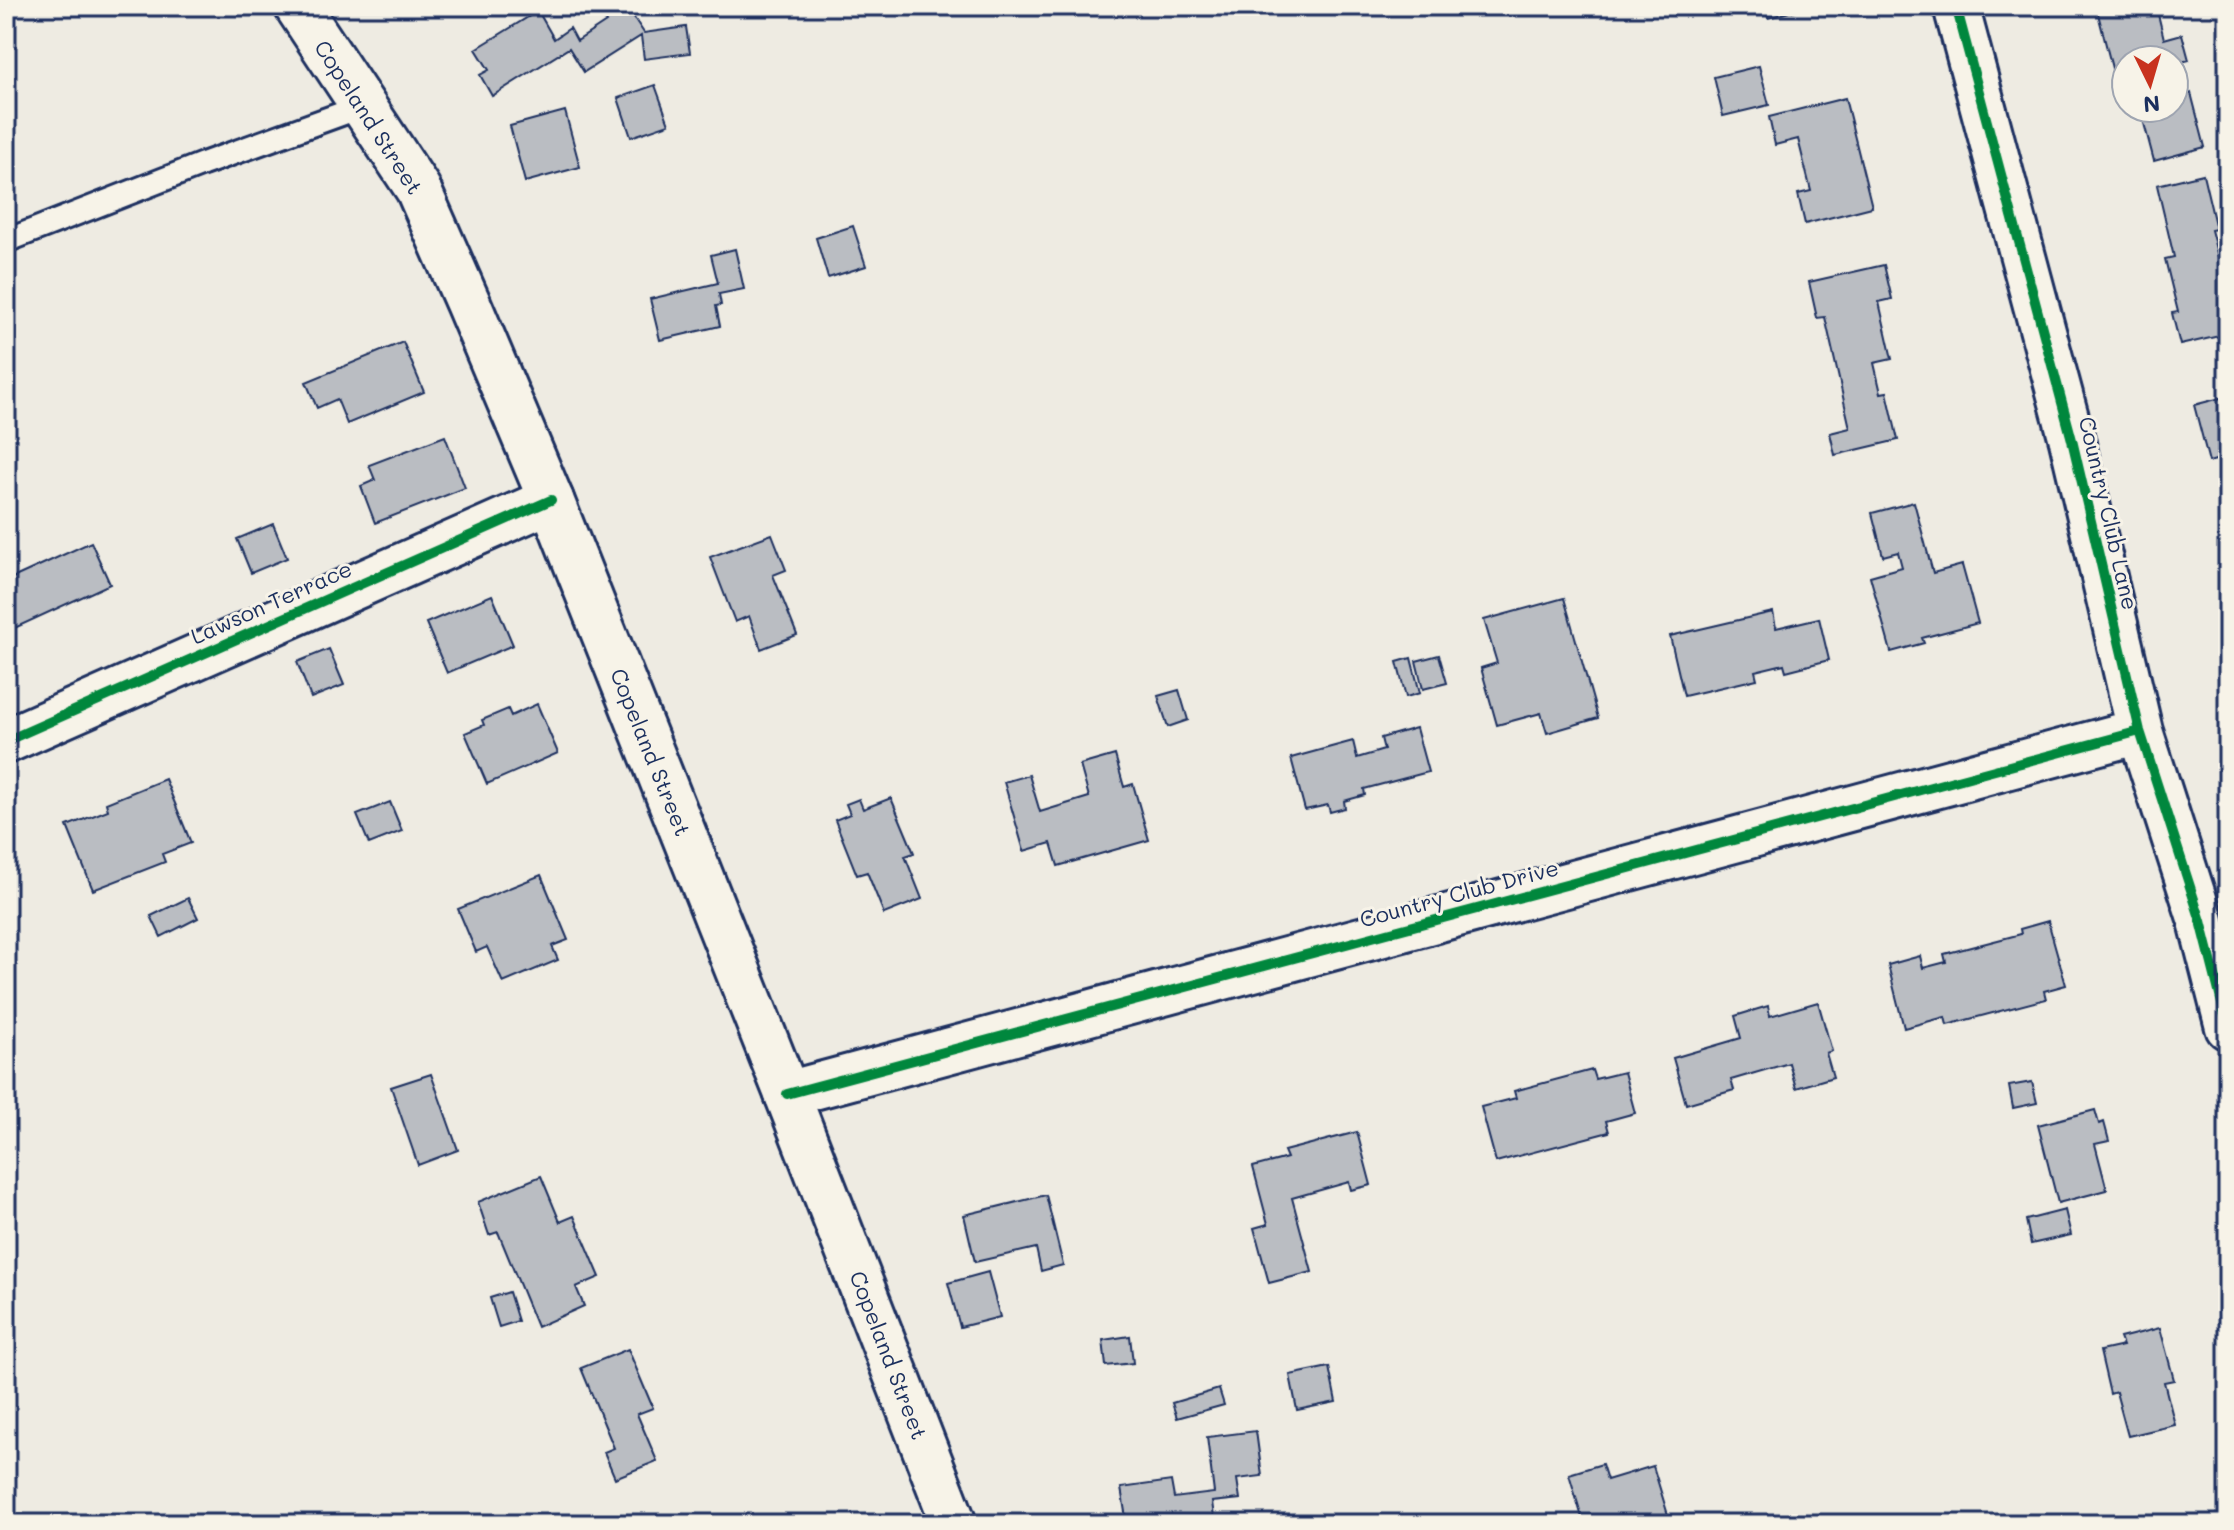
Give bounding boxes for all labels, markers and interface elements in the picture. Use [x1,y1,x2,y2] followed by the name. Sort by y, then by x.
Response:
[308,34,430,200] street label: Copeland Street
[2110,44,2190,124] north arrow
[2142,89,2161,120] text: N
[2073,413,2145,613] street label: Country Club Lane
[186,553,356,651] street label: Lawson Terrace
[604,664,698,840] street label: Copeland Street
[1356,853,1562,933] street label: Country Club Drive
[843,1267,935,1443] street label: Copeland Street

